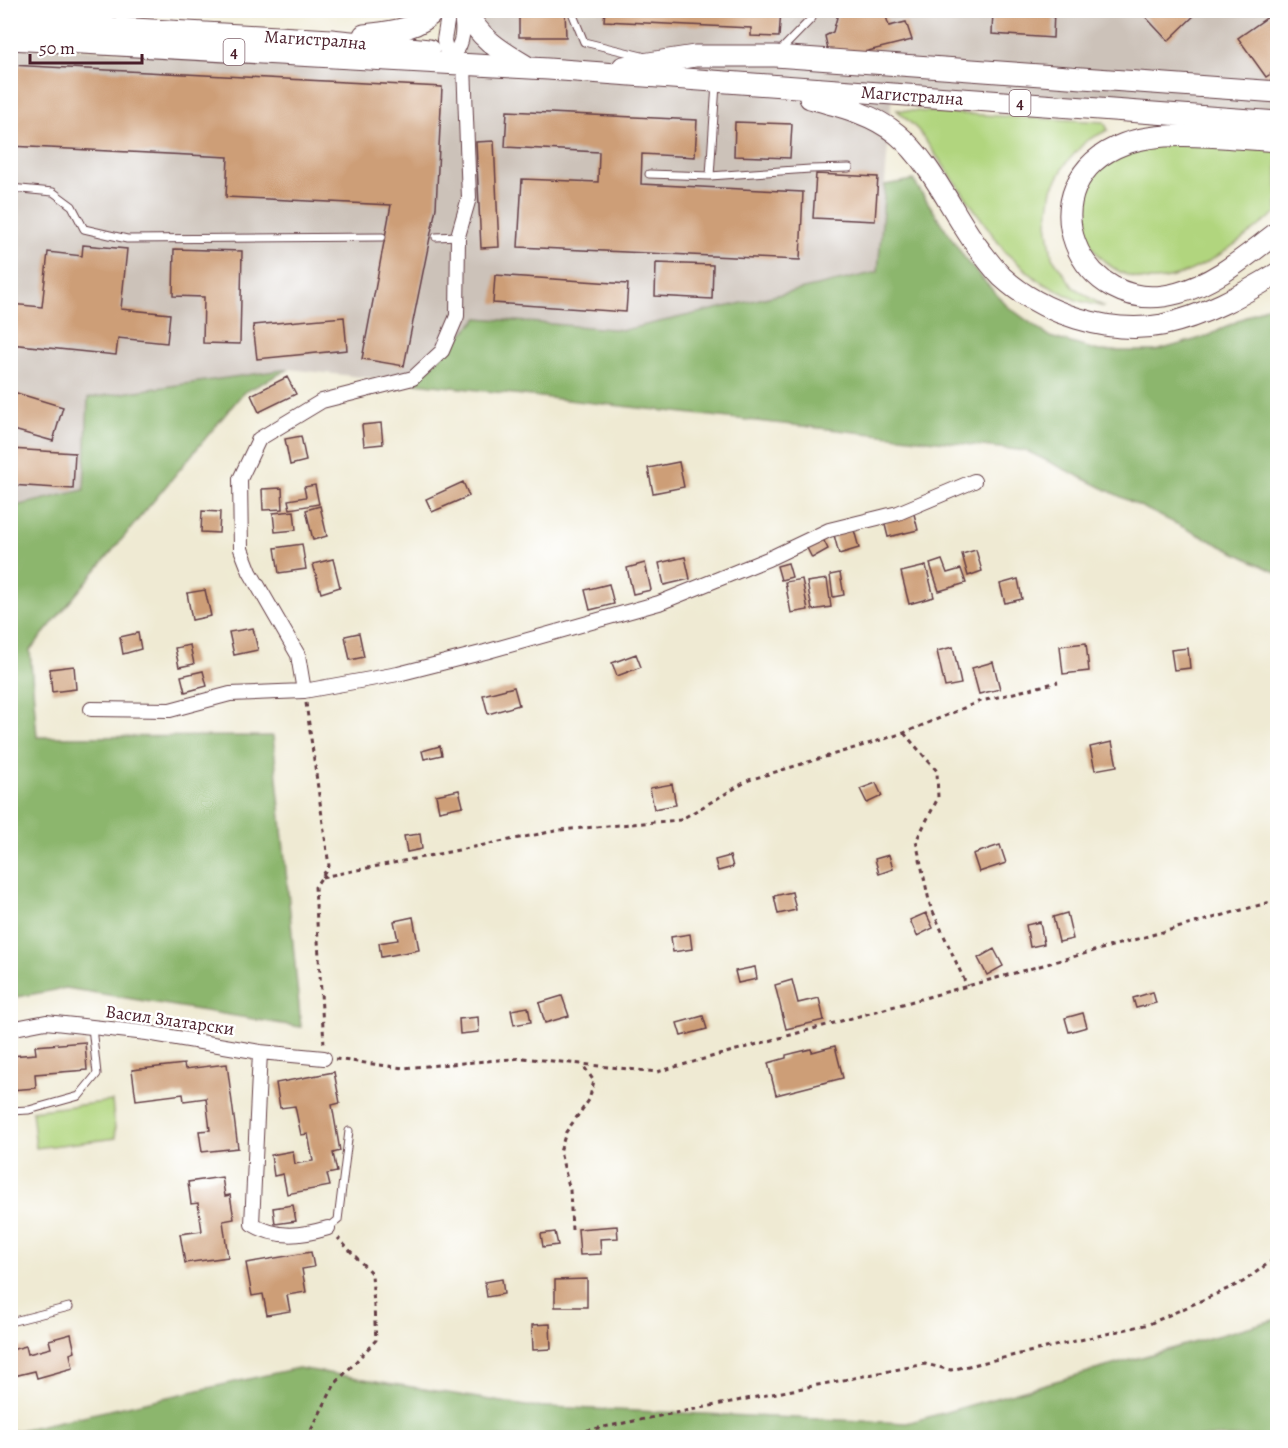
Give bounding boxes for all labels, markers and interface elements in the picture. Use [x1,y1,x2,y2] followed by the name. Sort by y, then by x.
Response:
[264,24,369,56] street label: Магистрална
[30,27,142,65] scale bar
[39,36,75,60] text: 50 m
[224,39,244,65] road number: 4
[860,80,965,111] street label: Магистрална
[1010,90,1030,116] road number: 4
[104,999,236,1041] street label: Васил Златарски

